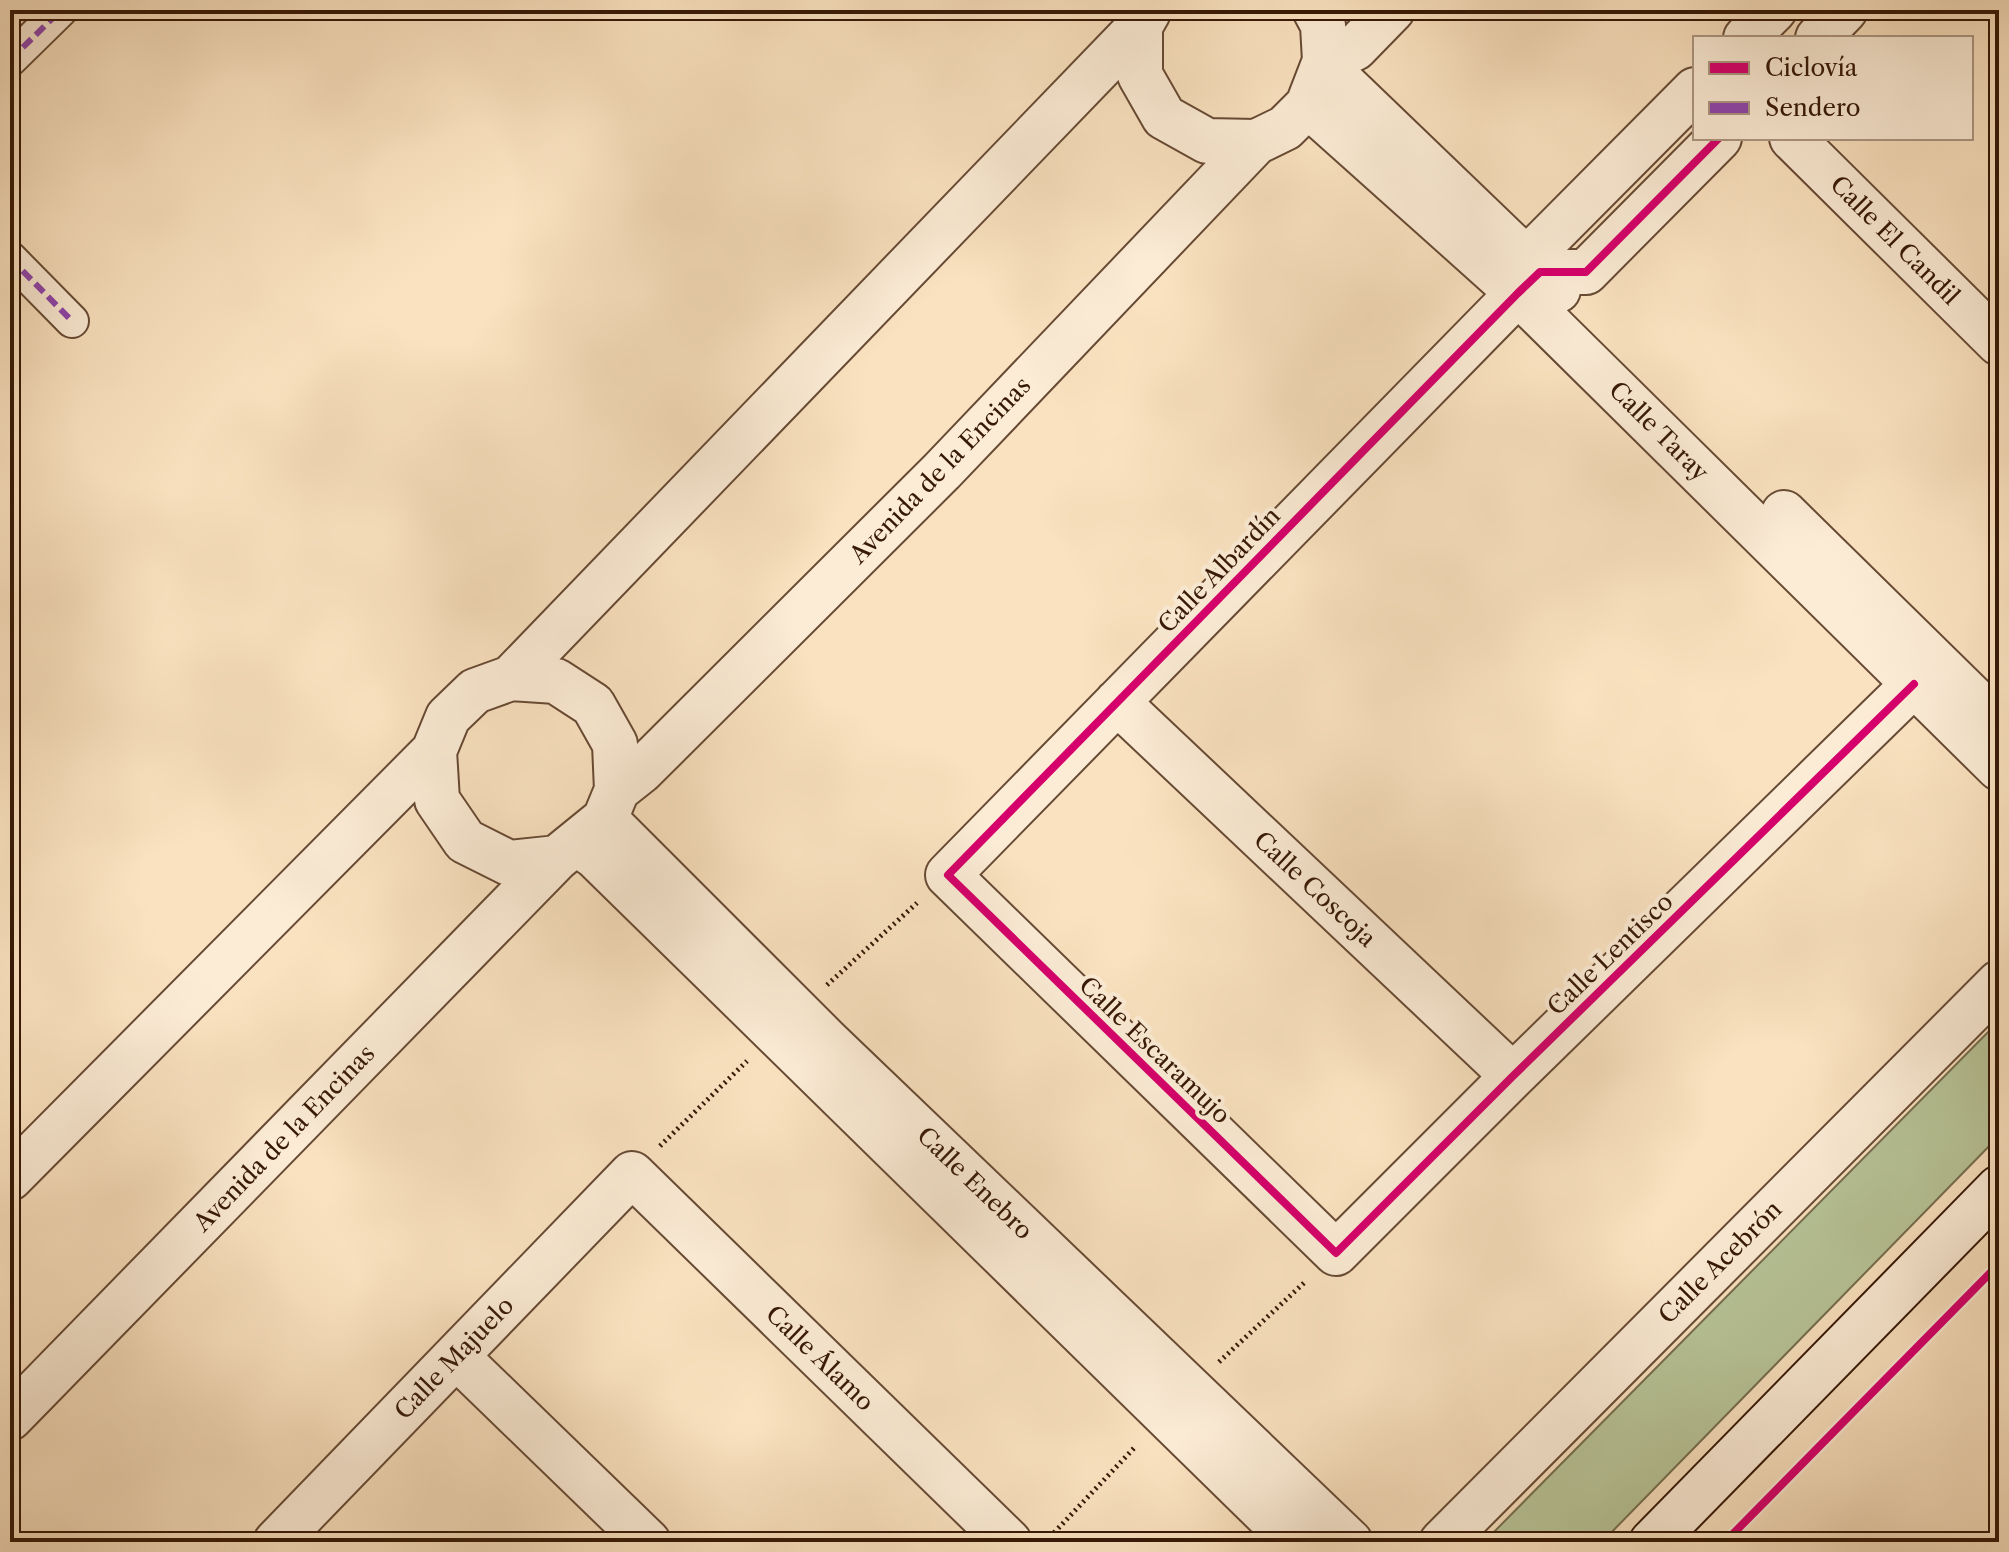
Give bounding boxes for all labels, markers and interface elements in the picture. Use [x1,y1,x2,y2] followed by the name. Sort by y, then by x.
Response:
[1693,36,1973,140] legend
[1765,53,1858,82] text: Ciclovía
[1765,93,1860,122] text: Sendero
[1824,169,1966,311] street label: Calle El Candil
[843,371,1036,570] street label: Avenida de la Encinas
[1603,375,1715,487] street label: Calle Taray
[1152,501,1286,639] street label: Calle Albardín
[1248,825,1382,953] street label: Calle Coscoja
[1541,887,1679,1021] street label: Calle Lentisco
[1073,971,1237,1129] street label: Calle Escaramujo
[187,1039,380,1238] street label: Avenida de la Encinas
[911,1121,1039,1245] street label: Calle Enebro
[1653,1195,1787,1329] street label: Calle Acebrón
[388,1291,520,1425] street label: Calle Majuelo
[760,1299,880,1417] street label: Calle Álamo

